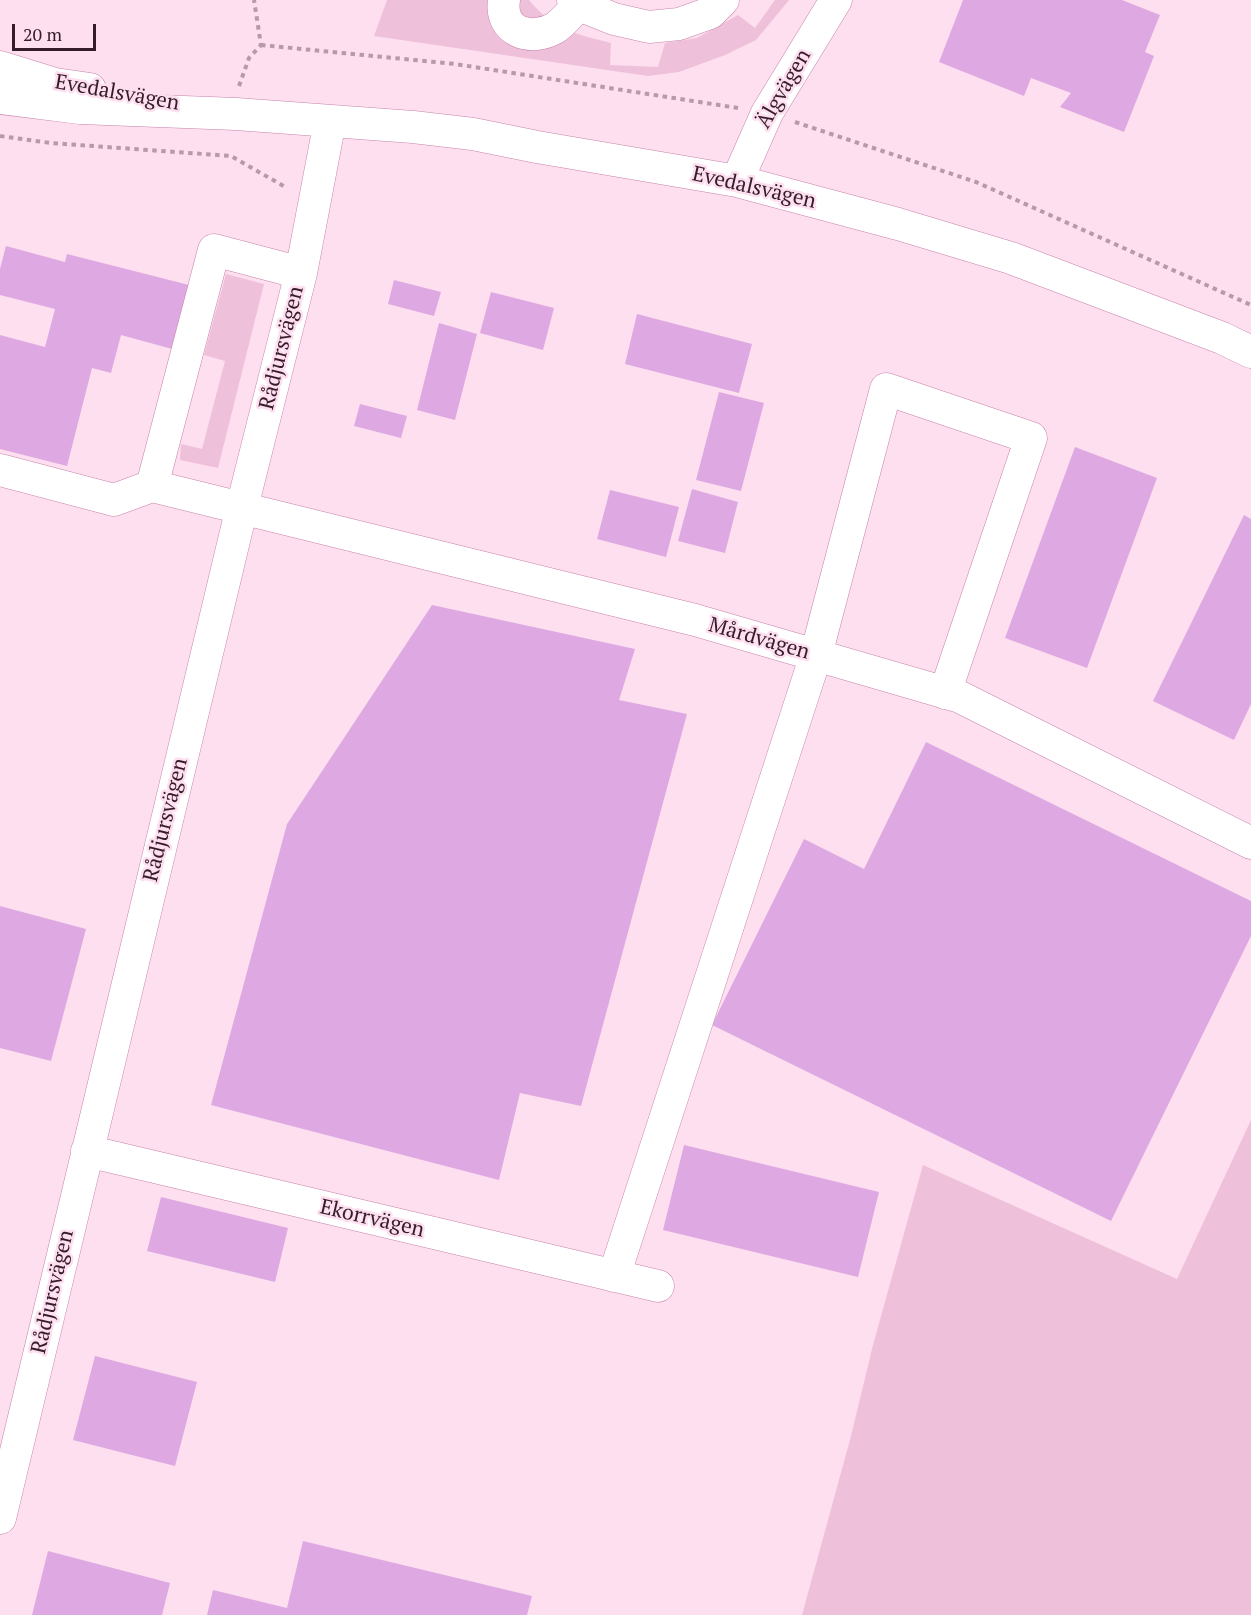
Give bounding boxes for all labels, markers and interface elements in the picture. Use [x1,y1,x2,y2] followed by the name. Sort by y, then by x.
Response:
[15,12,99,50] scale bar
[23,22,62,46] text: 20 m
[751,45,817,133] street label: Älgvägen
[53,70,181,116] street label: Evedalsvägen
[690,162,818,214] street label: Evedalsvägen
[255,284,309,412] street label: Rådjursvägen
[706,613,812,665] street label: Mårdvägen
[139,756,193,884] street label: Rådjursvägen
[317,1195,427,1243] street label: Ekorrvägen
[27,1228,79,1356] street label: Rådjursvägen

